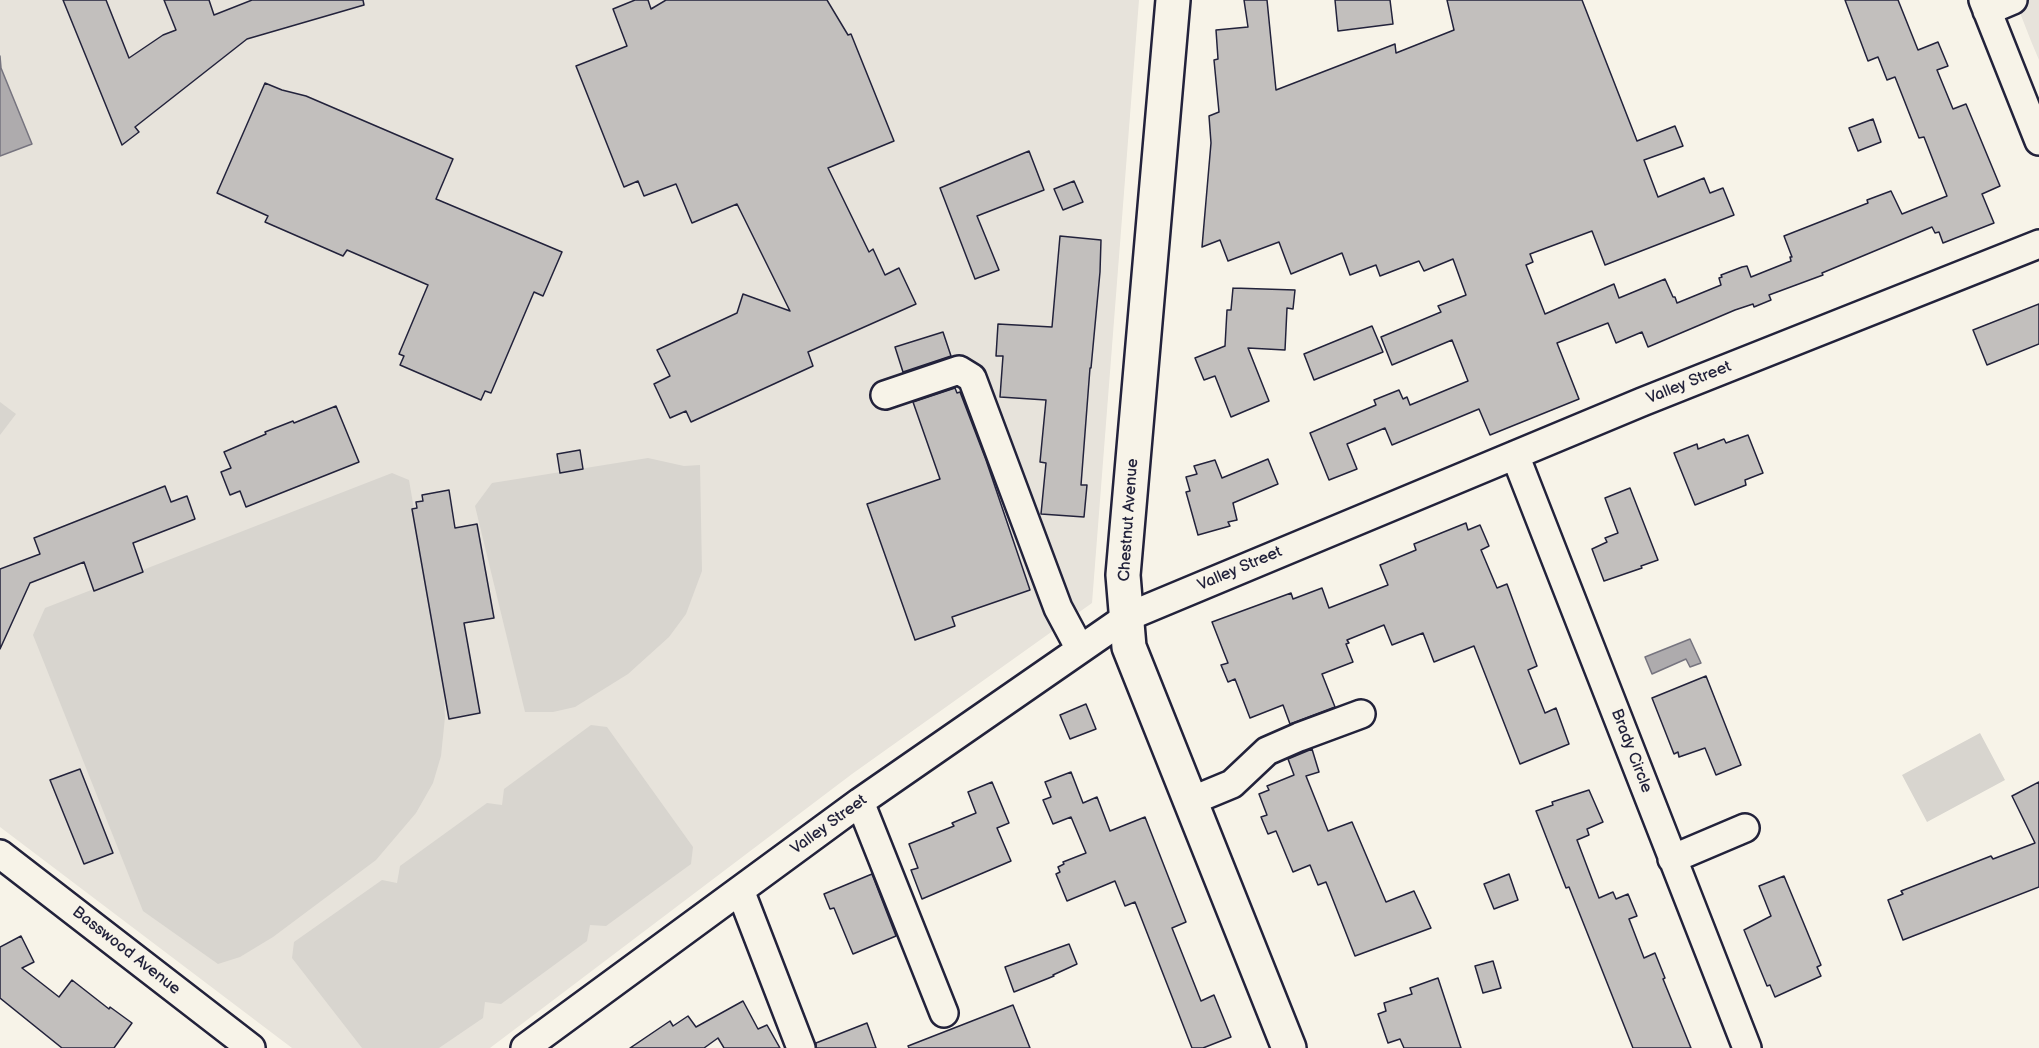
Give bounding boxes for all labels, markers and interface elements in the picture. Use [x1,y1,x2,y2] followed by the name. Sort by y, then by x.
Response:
[1644,357,1734,409] street label: Valley Street
[1115,458,1143,582] street label: Chestnut Avenue
[1195,543,1285,595] street label: Valley Street
[1606,706,1656,796] street label: Brady Circle
[787,791,871,859] street label: Valley Street
[68,903,184,999] street label: Basswood Avenue

